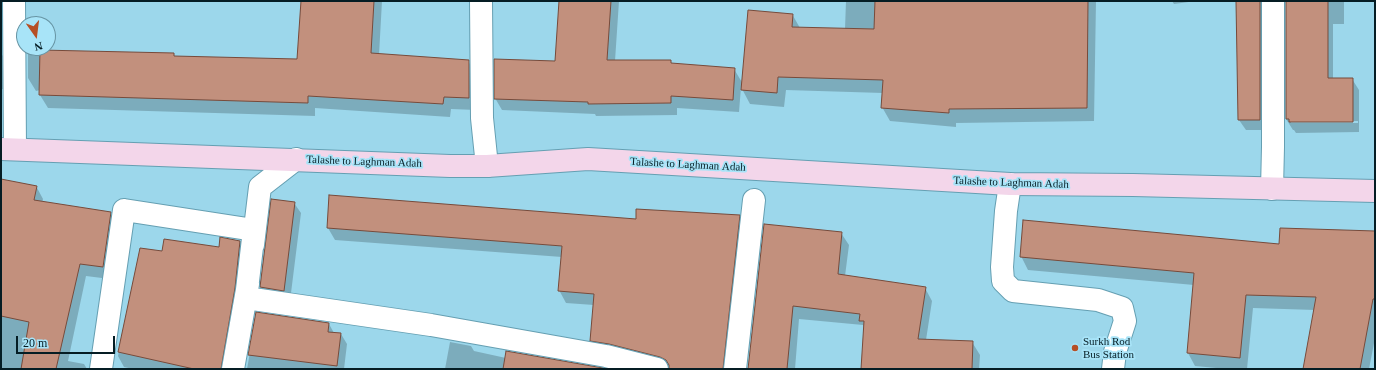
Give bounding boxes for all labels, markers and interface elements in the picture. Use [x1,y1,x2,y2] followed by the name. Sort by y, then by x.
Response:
[16,16,56,56] north arrow
[33,40,44,53] text: N
[306,153,422,171] street label: Talashe to Laghman Adah
[630,155,746,175] street label: Talashe to Laghman Adah
[953,174,1069,192] street label: Talashe to Laghman Adah
[18,328,117,354] scale bar
[1083,335,1134,361] place label: Surkh Rod Bus Station
[23,336,47,350] text: 20 m
[1070,343,1080,353] marker: Surkh Rod Bus Station

